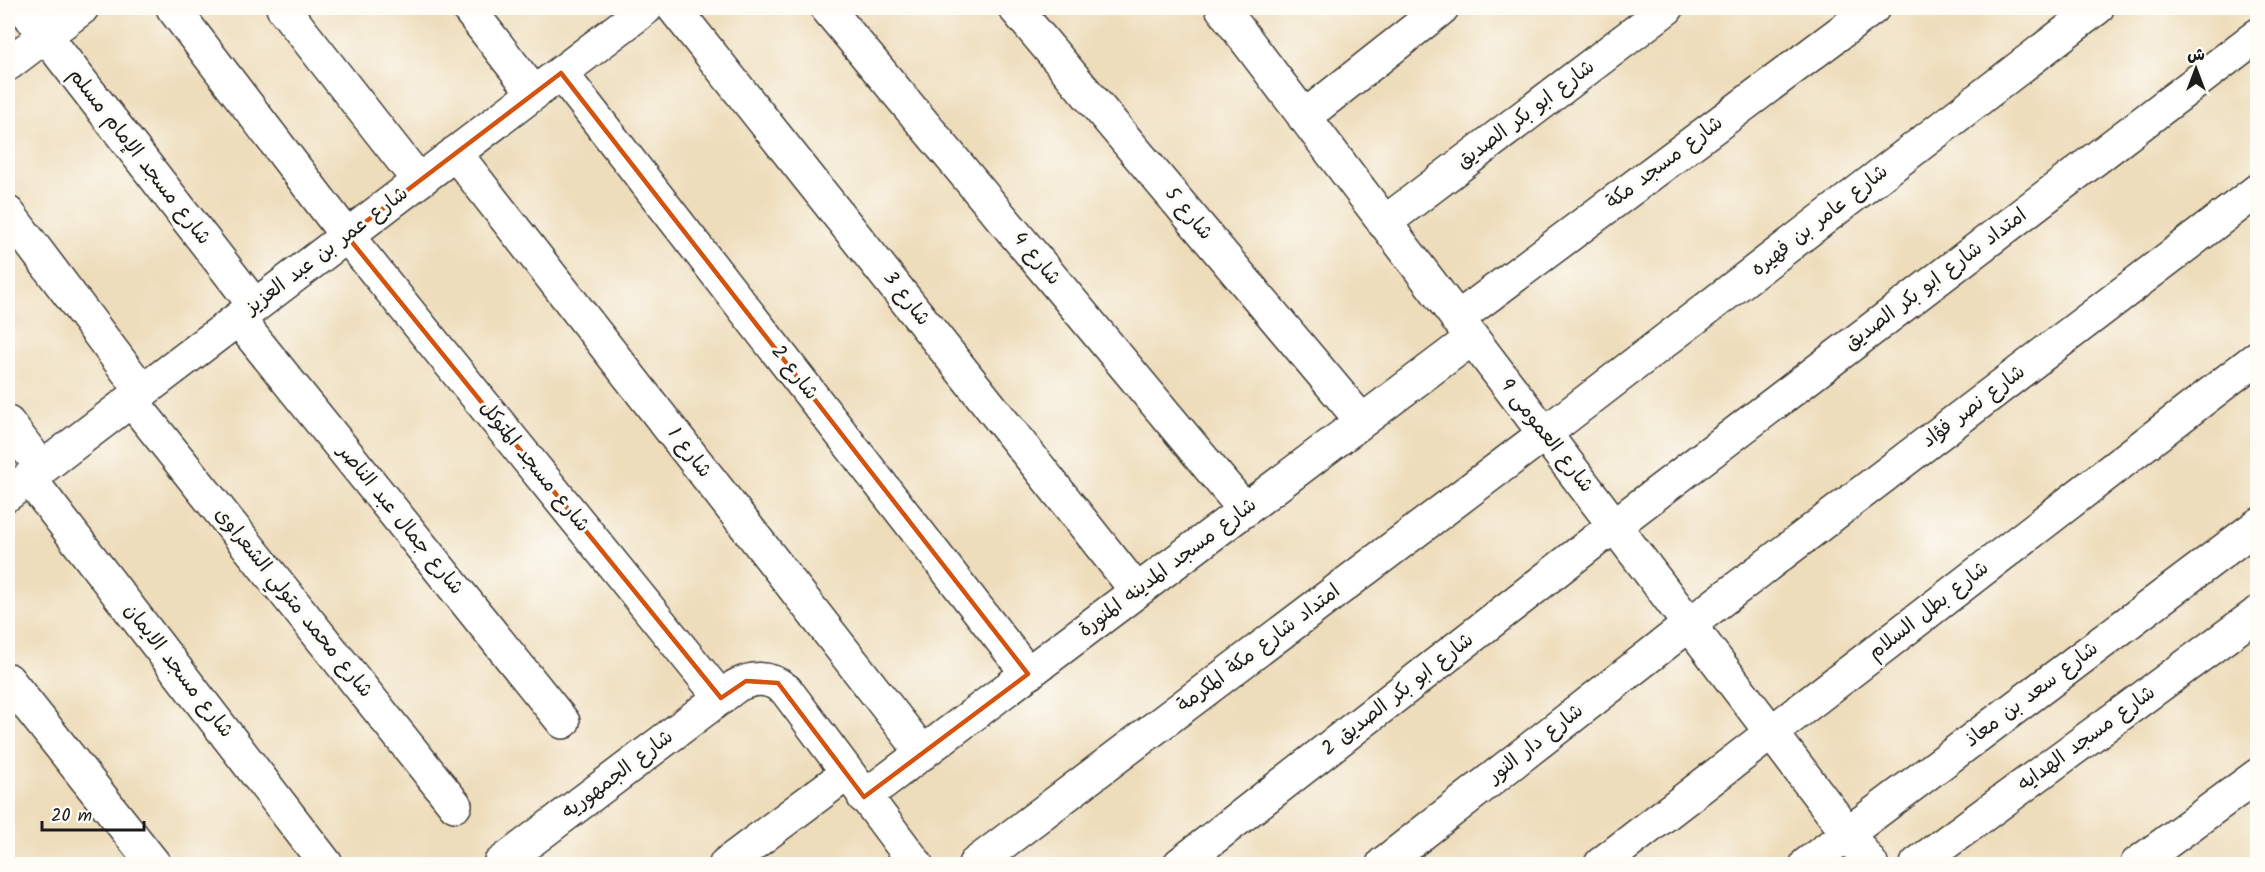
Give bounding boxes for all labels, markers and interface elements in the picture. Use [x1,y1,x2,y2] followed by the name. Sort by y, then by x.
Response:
[2166,39,2226,99] north arrow
[2187,43,2205,68] text: ش
[1450,52,1602,178] street label: شارع ابو بكر الصديق
[60,62,218,252] street label: شارع مسجد الإمام مسلم
[1599,108,1731,218] street label: شارع مسجد مكة
[1744,157,1896,285] street label: شارع عامر بن فهيره
[237,179,416,325] street label: شارع عمر بن عبد العزيز
[1156,180,1220,248] street label: شارع 5
[1838,200,2034,360] street label: امتداد شارع ابو بكر الصديق
[1004,225,1068,293] street label: شارع 4
[874,264,938,334] street label: شارع 3
[762,338,826,408] street label: شارع 2
[1915,357,2033,457] street label: شارع نصر فؤاد
[1491,372,1601,500] street label: شارع العمومى 9
[471,394,597,540] street label: شارع مسجد المتوكل
[659,420,719,486] street label: شارع 1
[328,436,471,602] street label: شارع جمال عبد الناصر
[1072,490,1264,646] street label: شارع مسجد المدينه المنورة
[206,500,380,706] street label: شارع محمد متولي الشعراوى
[1862,553,1996,669] street label: شارع بطل السلام
[1170,577,1348,721] street label: امتداد شارع مكة المكرمة
[115,596,241,746] street label: شارع مسجد الايمان
[1315,625,1481,765] street label: شارع ابو بكر الصديق 2
[1958,634,2106,756] street label: شارع سعد بن معاذ
[2011,678,2163,800] street label: شارع مسجد الهدايه
[1479,696,1591,793] street label: شارع دار النور
[555,722,681,828] street label: شارع الجمهوريه
[42,794,144,832] scale bar
[51,802,92,831] text: 20 m

